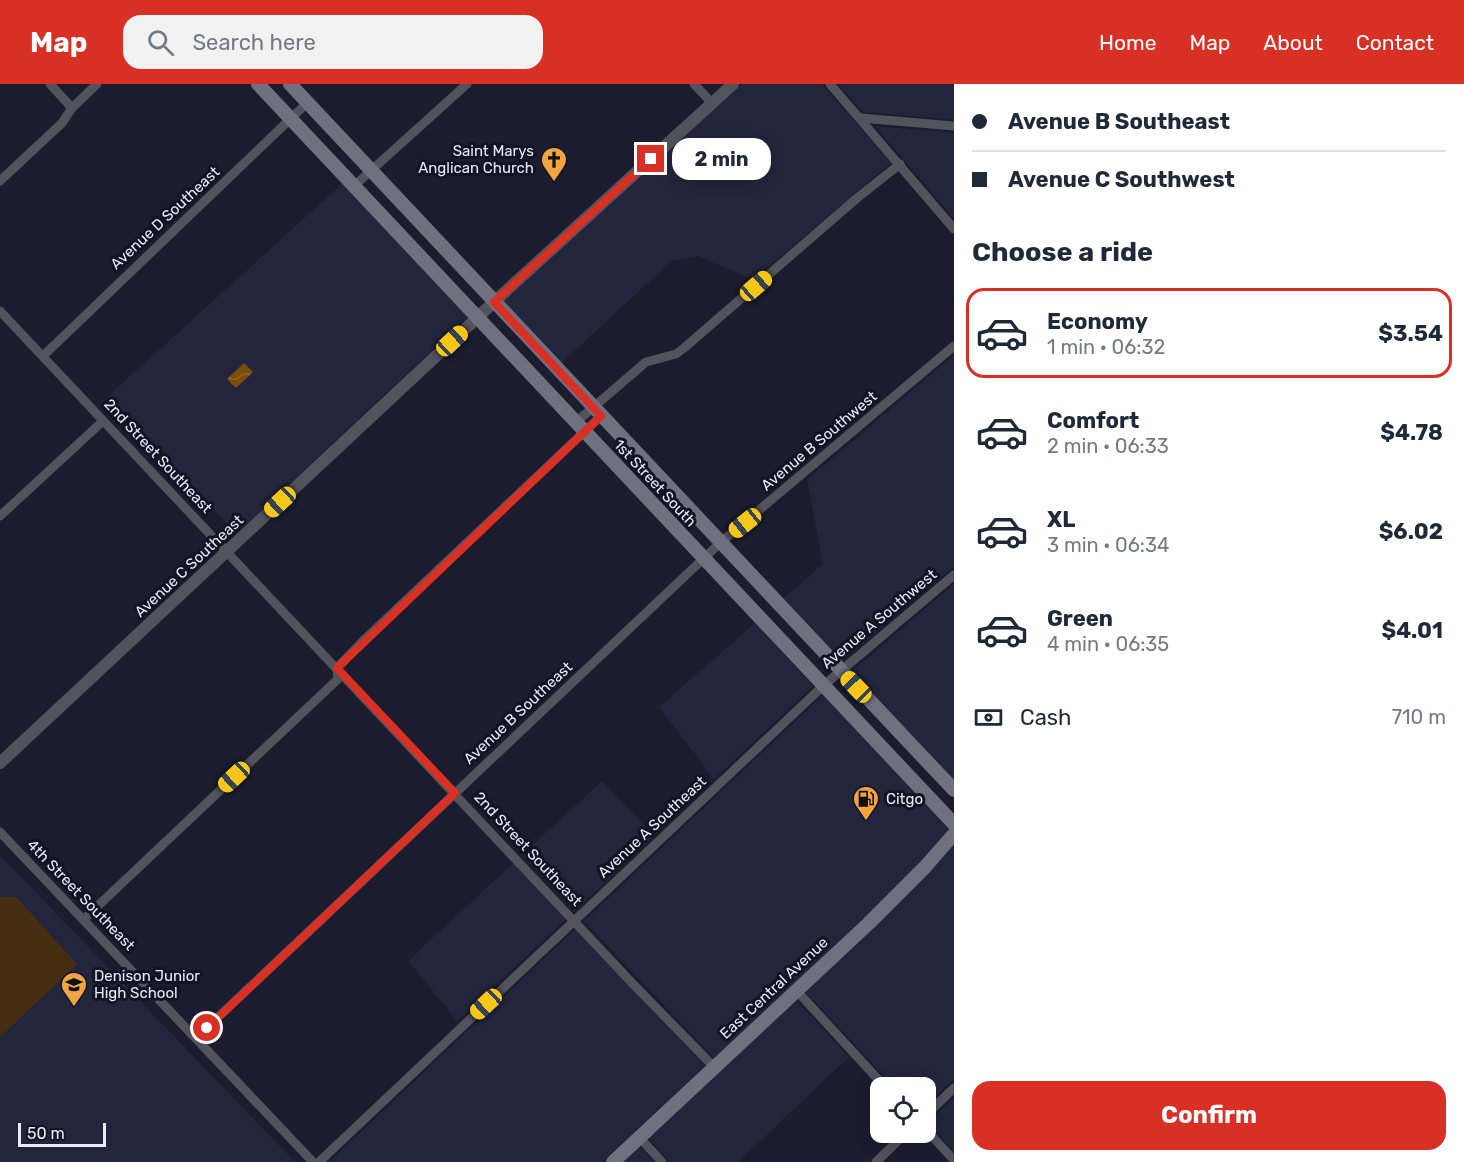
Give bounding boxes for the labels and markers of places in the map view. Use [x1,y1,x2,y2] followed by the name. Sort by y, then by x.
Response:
[418,142,534,177] place label: Saint Marys Anglican Church
[539,145,569,183] church icon: Saint Marys Anglican Church
[851,784,881,822] fuel station icon: Citgo
[886,790,923,808] place label: Citgo
[94,967,200,1002] place label: Denison Junior High School
[59,970,89,1008] school or university icon: Denison Junior High School

